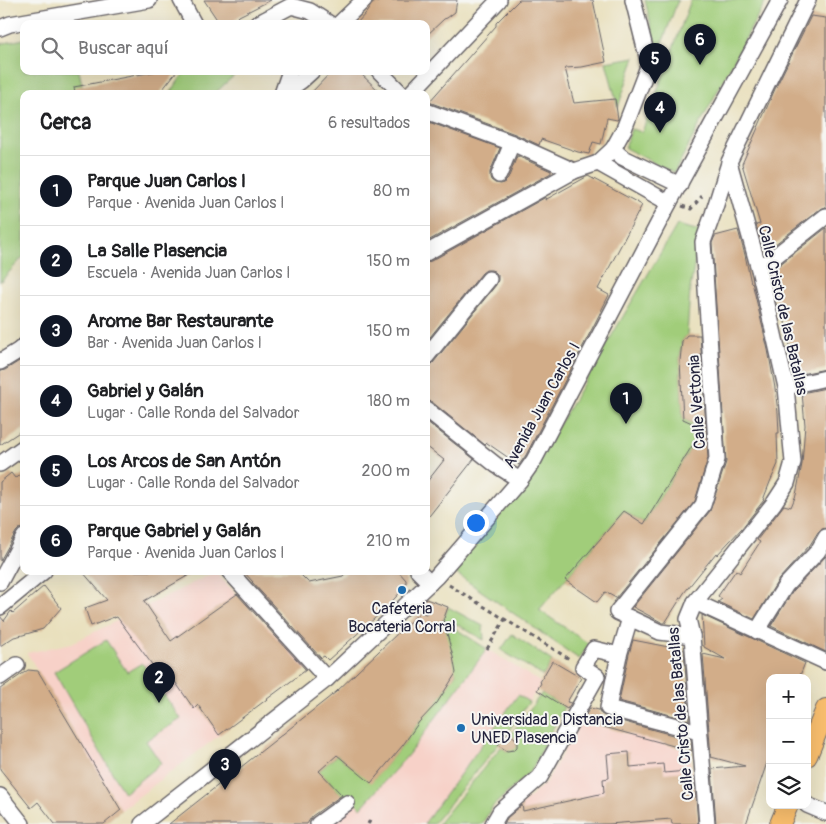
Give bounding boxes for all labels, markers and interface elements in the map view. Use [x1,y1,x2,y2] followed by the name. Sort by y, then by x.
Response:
[20,20,430,75] search box
[684,24,716,65] pin: 6
[38,34,66,62] icon: search
[78,36,169,60] text: Buscar aquí
[639,43,671,84] pin: 5
[644,92,676,133] pin: 4
[40,109,91,136] text: Cerca
[328,113,410,133] text: 6 resultados
[87,169,246,193] text: Parque Juan Carlos I
[53,181,59,201] text: 1
[373,181,410,201] text: 80 m
[87,193,285,213] text: Parque · Avenida Juan Carlos I
[754,223,812,397] street label: Calle Cristo de las Batallas
[87,239,227,263] text: La Salle Plasencia
[52,251,60,271] text: 2
[366,251,410,271] text: 150 m
[87,263,291,283] text: Escuela · Avenida Juan Carlos I
[87,309,273,333] text: Arome Bar Restaurante
[52,321,60,341] text: 3
[366,321,410,341] text: 150 m
[87,333,262,353] text: Bar · Avenida Juan Carlos I
[499,339,585,472] street label: Avenida Juan Carlos I
[684,354,710,450] street label: Calle Vettonia
[87,379,204,403] text: Gabriel y Galán
[610,383,642,424] pin: 1
[51,391,61,411] text: 4
[367,391,410,411] text: 180 m
[87,403,299,423] text: Lugar · Calle Ronda del Salvador
[87,449,281,473] text: Los Arcos de San Antón
[52,461,60,481] text: 5
[362,461,410,481] text: 200 m
[87,473,299,493] text: Lugar · Calle Ronda del Salvador
[463,510,489,536] your location
[87,519,261,543] text: Parque Gabriel y Galán
[51,531,61,551] text: 6
[366,531,410,551] text: 210 m
[87,543,285,563] text: Parque · Avenida Juan Carlos I
[396,584,408,596] marker: Cafeteria Bocateria Corral
[348,599,456,637] place label: Cafeteria Bocateria Corral
[663,627,699,801] street label: Calle Cristo de las Batallas
[143,662,175,703] pin: 2
[766,674,811,809] map controls
[766,674,811,719] button: +
[471,710,623,748] place label: Universidad a Distancia UNED Plasencia
[766,719,811,764] button: −
[455,722,467,734] marker: Universidad a Distancia UNED Plasencia
[209,749,241,790] pin: 3
[766,764,811,809] button: layers

